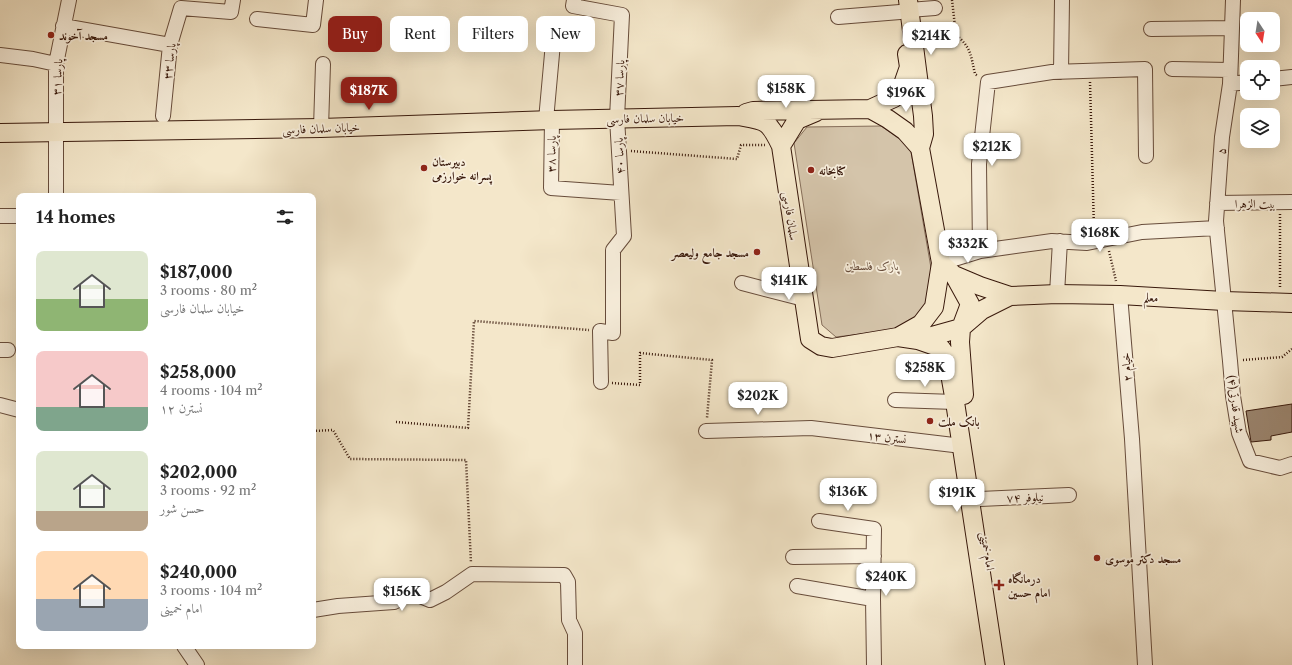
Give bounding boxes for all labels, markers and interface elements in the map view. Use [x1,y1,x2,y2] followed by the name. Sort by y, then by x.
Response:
[1240,12,1280,52] north arrow
[1240,12,1280,148] map controls
[328,16,382,52] chip: Buy
[390,16,450,52] chip: Rent
[458,16,528,52] chip: Filters
[536,16,595,52] chip: New
[903,22,959,56] pin: $214K
[912,27,950,43] text: $214K
[59,28,108,44] place label: مسجد آخوند
[46,30,56,40] marker: مسجد آخوند
[159,41,181,80] street label: پارسا ۳۳
[49,58,67,96] street label: پارسا ۳۱
[611,59,629,97] street label: پارسا ۳۷
[1240,60,1280,100] button: locate
[758,75,814,109] pin: $158K
[341,77,397,111] pin: $187K
[878,79,934,113] pin: $196K
[767,80,805,96] text: $158K
[350,82,388,98] text: $187K
[886,84,926,100] text: $196K
[1240,108,1280,148] button: layers
[606,110,684,128] street label: خیابان سلمان فارسی
[282,119,360,139] street label: خیابان سلمان فارسی
[964,133,1020,167] pin: $212K
[543,135,561,172] street label: پارسا ۳۸
[611,137,629,175] street label: پارسا ۴۰
[973,138,1011,154] text: $212K
[1213,147,1229,155] street label: ۵
[431,154,493,185] place label: دبیرستان پسرانه خوارزمی
[419,163,429,173] marker: دبیرستان پسرانه خوارزمی
[819,163,846,179] place label: کتابخانه
[806,165,816,175] marker: کتابخانه
[778,191,802,242] street label: سلمان فارسی
[1235,196,1275,212] street label: بیت الزهرا
[274,206,296,228] icon: filters
[36,207,115,227] text: 14 homes
[1072,219,1128,253] pin: $168K
[1080,224,1120,240] text: $168K
[940,230,996,264] pin: $332K
[948,235,988,251] text: $332K
[670,245,749,265] place label: مسجد جامع ولیعصر
[752,247,762,257] marker: مسجد جامع ولیعصر
[845,258,901,275] park label: پارک فلسطین
[160,262,233,282] text: $187,000
[68,267,116,315] icon: home
[761,267,817,301] pin: $141K
[770,272,808,288] text: $141K
[160,282,257,298] text: 3 rooms · 80 m²
[1143,289,1159,310] street label: معلم
[160,300,244,316] text: خیابان سلمان فارسی
[1117,351,1139,382] street label: خیام ۲
[897,354,953,388] pin: $258K
[905,359,945,375] text: $258K
[160,362,236,382] text: $258,000
[68,367,116,415] icon: home
[1224,374,1248,434] street label: شهید قدرتی(۴)
[160,382,263,398] text: 4 rooms · 104 m²
[730,382,786,416] pin: $202K
[737,387,779,403] text: $202K
[160,400,203,416] text: نسترن ۱۲
[938,414,980,429] place label: بانک ملت
[925,416,935,426] marker: بانک ملت
[867,427,908,447] street label: نسترن ۱۳
[160,462,237,482] text: $202,000
[68,467,116,515] icon: home
[820,478,876,512] pin: $136K
[929,479,985,513] pin: $191K
[160,482,256,498] text: 3 rooms · 92 m²
[829,483,867,499] text: $136K
[938,484,976,500] text: $191K
[1006,489,1044,506] street label: نیلوفر ۷۴
[160,500,204,516] text: حسن شور
[974,531,999,572] street label: امام خمینی
[1105,551,1181,567] place label: مسجد دکتر موسوی
[1092,553,1102,563] marker: مسجد دکتر موسوی
[160,562,237,582] text: $240,000
[858,563,914,597] pin: $240K
[68,567,116,615] icon: home
[865,568,907,584] text: $240K
[1008,571,1051,604] place label: درمانگاه امام حسین
[374,578,430,612] pin: $156K
[993,579,1005,591] marker: درمانگاه امام حسین
[160,582,262,598] text: 3 rooms · 104 m²
[383,583,421,599] text: $156K
[160,600,202,616] text: امام خمینی

